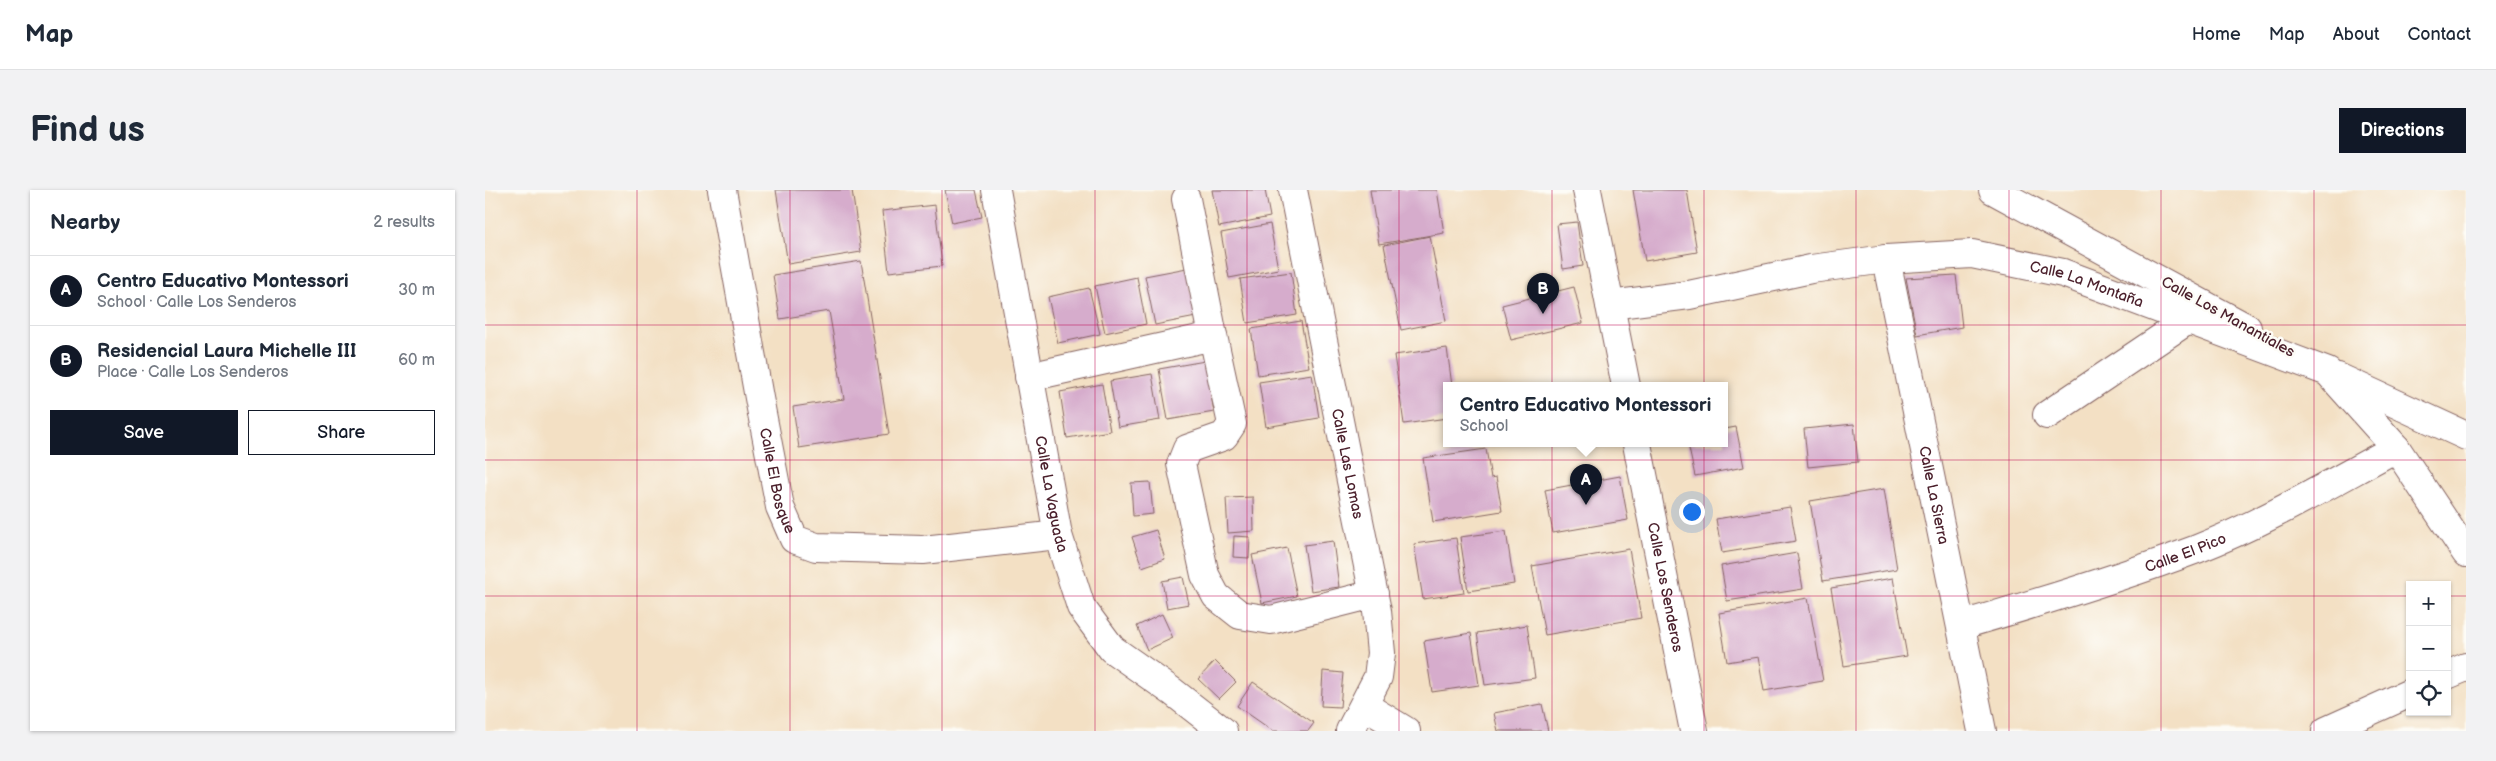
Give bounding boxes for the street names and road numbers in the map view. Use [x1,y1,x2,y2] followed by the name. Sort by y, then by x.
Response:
[2028,257,2146,312] street label: Calle La Montaña
[2158,272,2299,362] street label: Calle Los Manantiales
[1327,407,1368,521] street label: Calle Las Lomas
[755,426,800,536] street label: Calle El Bosque
[1031,434,1072,555] street label: Calle La Vaguada
[1915,444,1953,546] street label: Calle La Sierra
[1643,521,1688,654] street label: Calle Los Senderos
[2142,528,2229,577] street label: Calle El Pico

